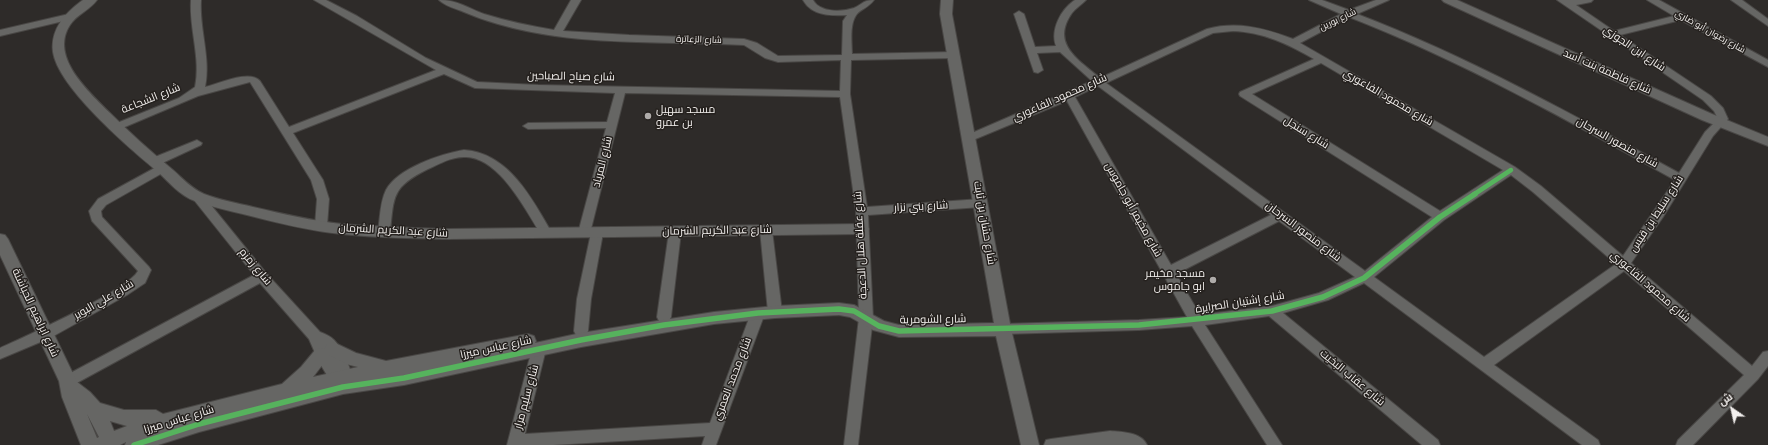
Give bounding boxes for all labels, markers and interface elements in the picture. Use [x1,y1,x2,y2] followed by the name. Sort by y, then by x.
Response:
[1318,7,1358,33] street label: شارع بورين
[1673,8,1747,56] street label: شارع رضوان أبو ضاري
[1600,23,1668,75] street label: شارع ابن الجوزي
[676,34,722,46] street label: شارع الزعاترة
[1561,47,1653,97] street label: شارع فاطمة بنت أسد
[1341,67,1435,129] street label: شارع محمود الفاعوري
[527,70,615,84] street label: شارع صياح الصباحين
[1011,71,1109,125] street label: شارع محمود الفاعوري
[120,81,182,117] street label: شارع الشجاعة
[656,103,715,129] place label: مسجد سهيل بن عمرو
[643,111,653,121] marker: مسجد سهيل بن عمرو
[1281,114,1331,152] street label: شارع سنجل
[1574,115,1660,171] street label: شارع منصور السرحان
[590,135,616,189] street label: شارع المرباد
[1102,160,1164,260] street label: شارع مخيمر أبو جاموس
[1627,173,1687,255] street label: شارع سليط بن قيس
[970,180,998,266] street label: شارع حسّان بن ثابت
[852,191,870,299] street label: شارع عقلة هلال الدعجة
[893,199,949,215] street label: شارع بني نزار
[1263,199,1343,265] street label: شارع منصور السرحان
[338,222,448,240] street label: شارع عبد الكريم الشرمان
[662,223,772,239] street label: شارع عبد الكريم الشرمان
[236,246,274,288] street label: شارع زمزم
[1607,249,1693,325] street label: شارع محمود الفاعوري
[9,267,61,359] street label: شارع ابراهيم الحباشنة
[1145,267,1205,293] place label: مسجد مخيمر ابو جاموس
[1208,275,1218,285] marker: مسجد مخيمر ابو جاموس
[72,278,136,322] street label: شارع علي البوير
[1194,289,1286,317] street label: شارع إشتيان الصرايرة
[900,313,966,327] street label: شارع الشومرية
[459,334,533,362] street label: شارع عباس ميرزا
[711,336,755,422] street label: شارع محمد العمري
[1317,347,1387,409] street label: شارع عقاب البخيت
[512,363,542,431] street label: شارع سليم مرار
[1715,388,1736,410] text: ش
[1712,389,1752,429] north arrow
[142,403,216,437] street label: شارع عباس ميرزا

